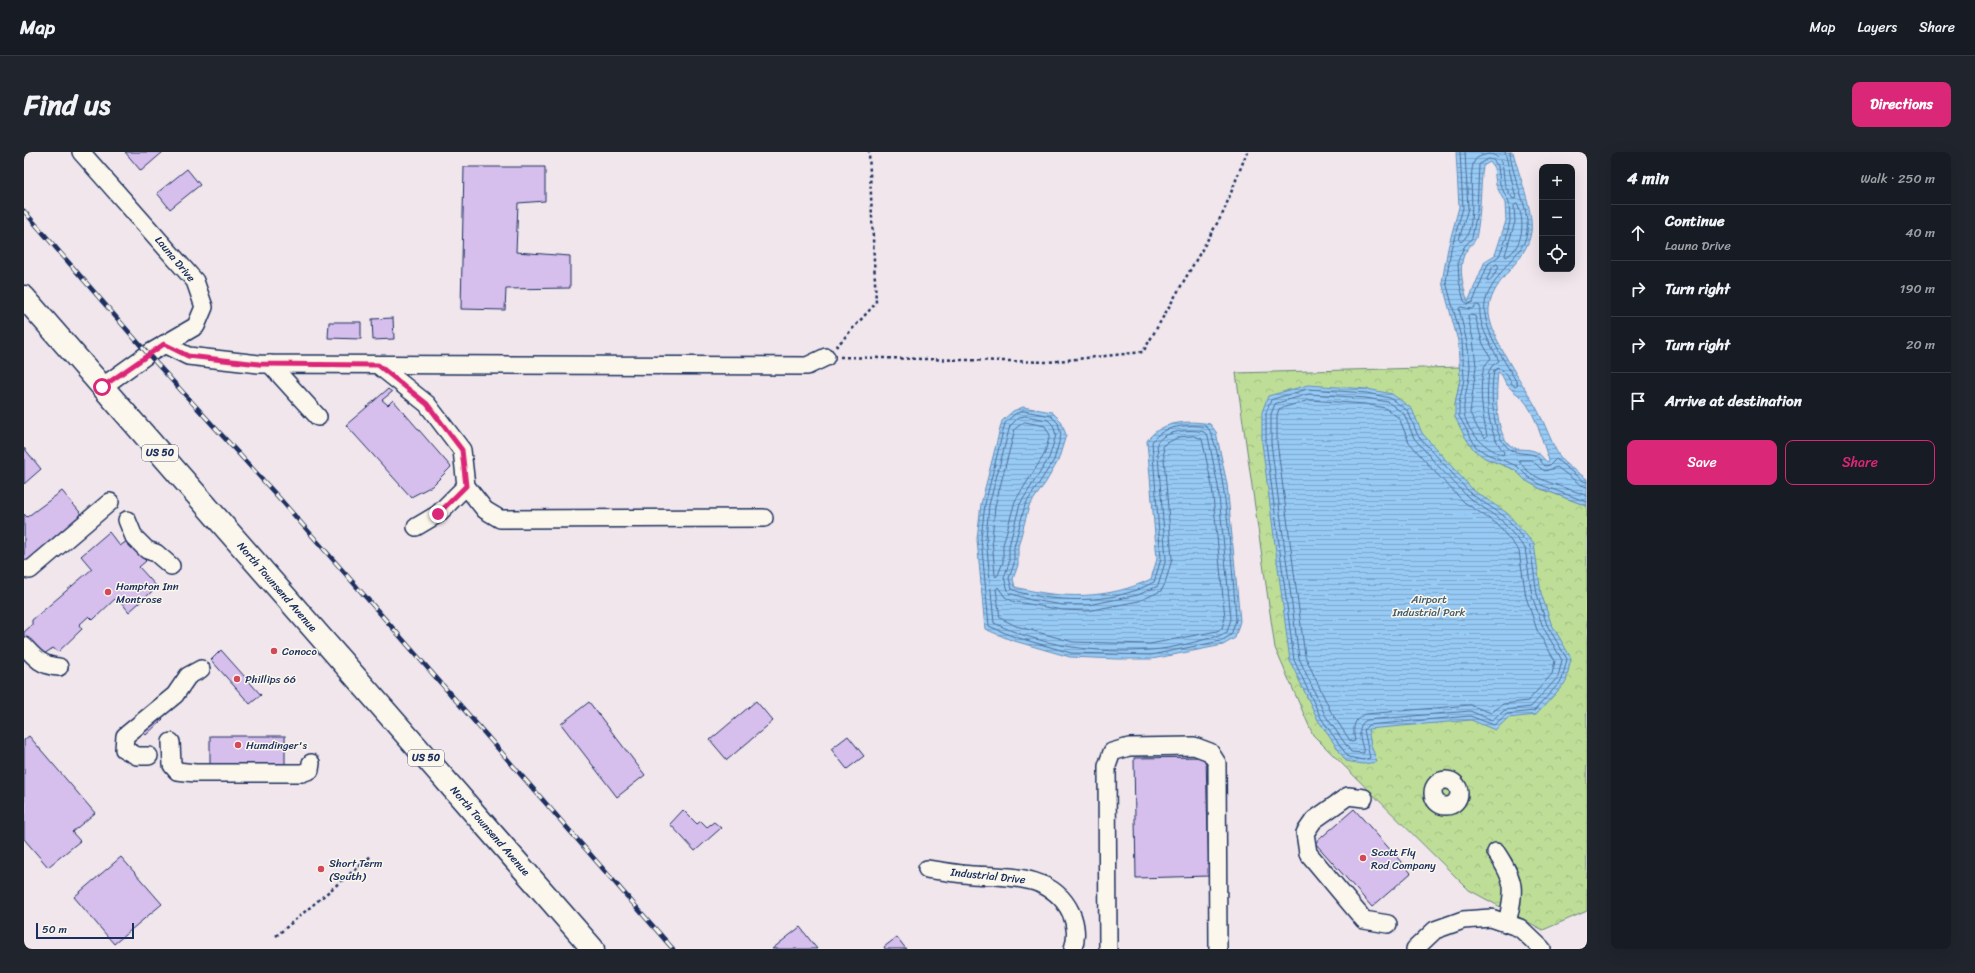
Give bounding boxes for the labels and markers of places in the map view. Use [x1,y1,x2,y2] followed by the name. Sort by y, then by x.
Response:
[116,577,179,609] place label: Hampton Inn Montrose
[103,587,113,597] marker: Hampton Inn Montrose
[282,642,317,661] place label: Conoco
[269,646,279,656] marker: Conoco
[245,670,296,689] place label: Phillips 66
[232,674,242,684] marker: Phillips 66
[246,736,307,755] place label: Humdinger's
[233,740,243,750] marker: Humdinger's
[1371,843,1436,875] place label: Scott Fly Rod Company
[1358,853,1368,863] marker: Scott Fly Rod Company
[329,854,383,886] place label: Short Term (South)
[316,864,326,874] marker: Short Term (South)

